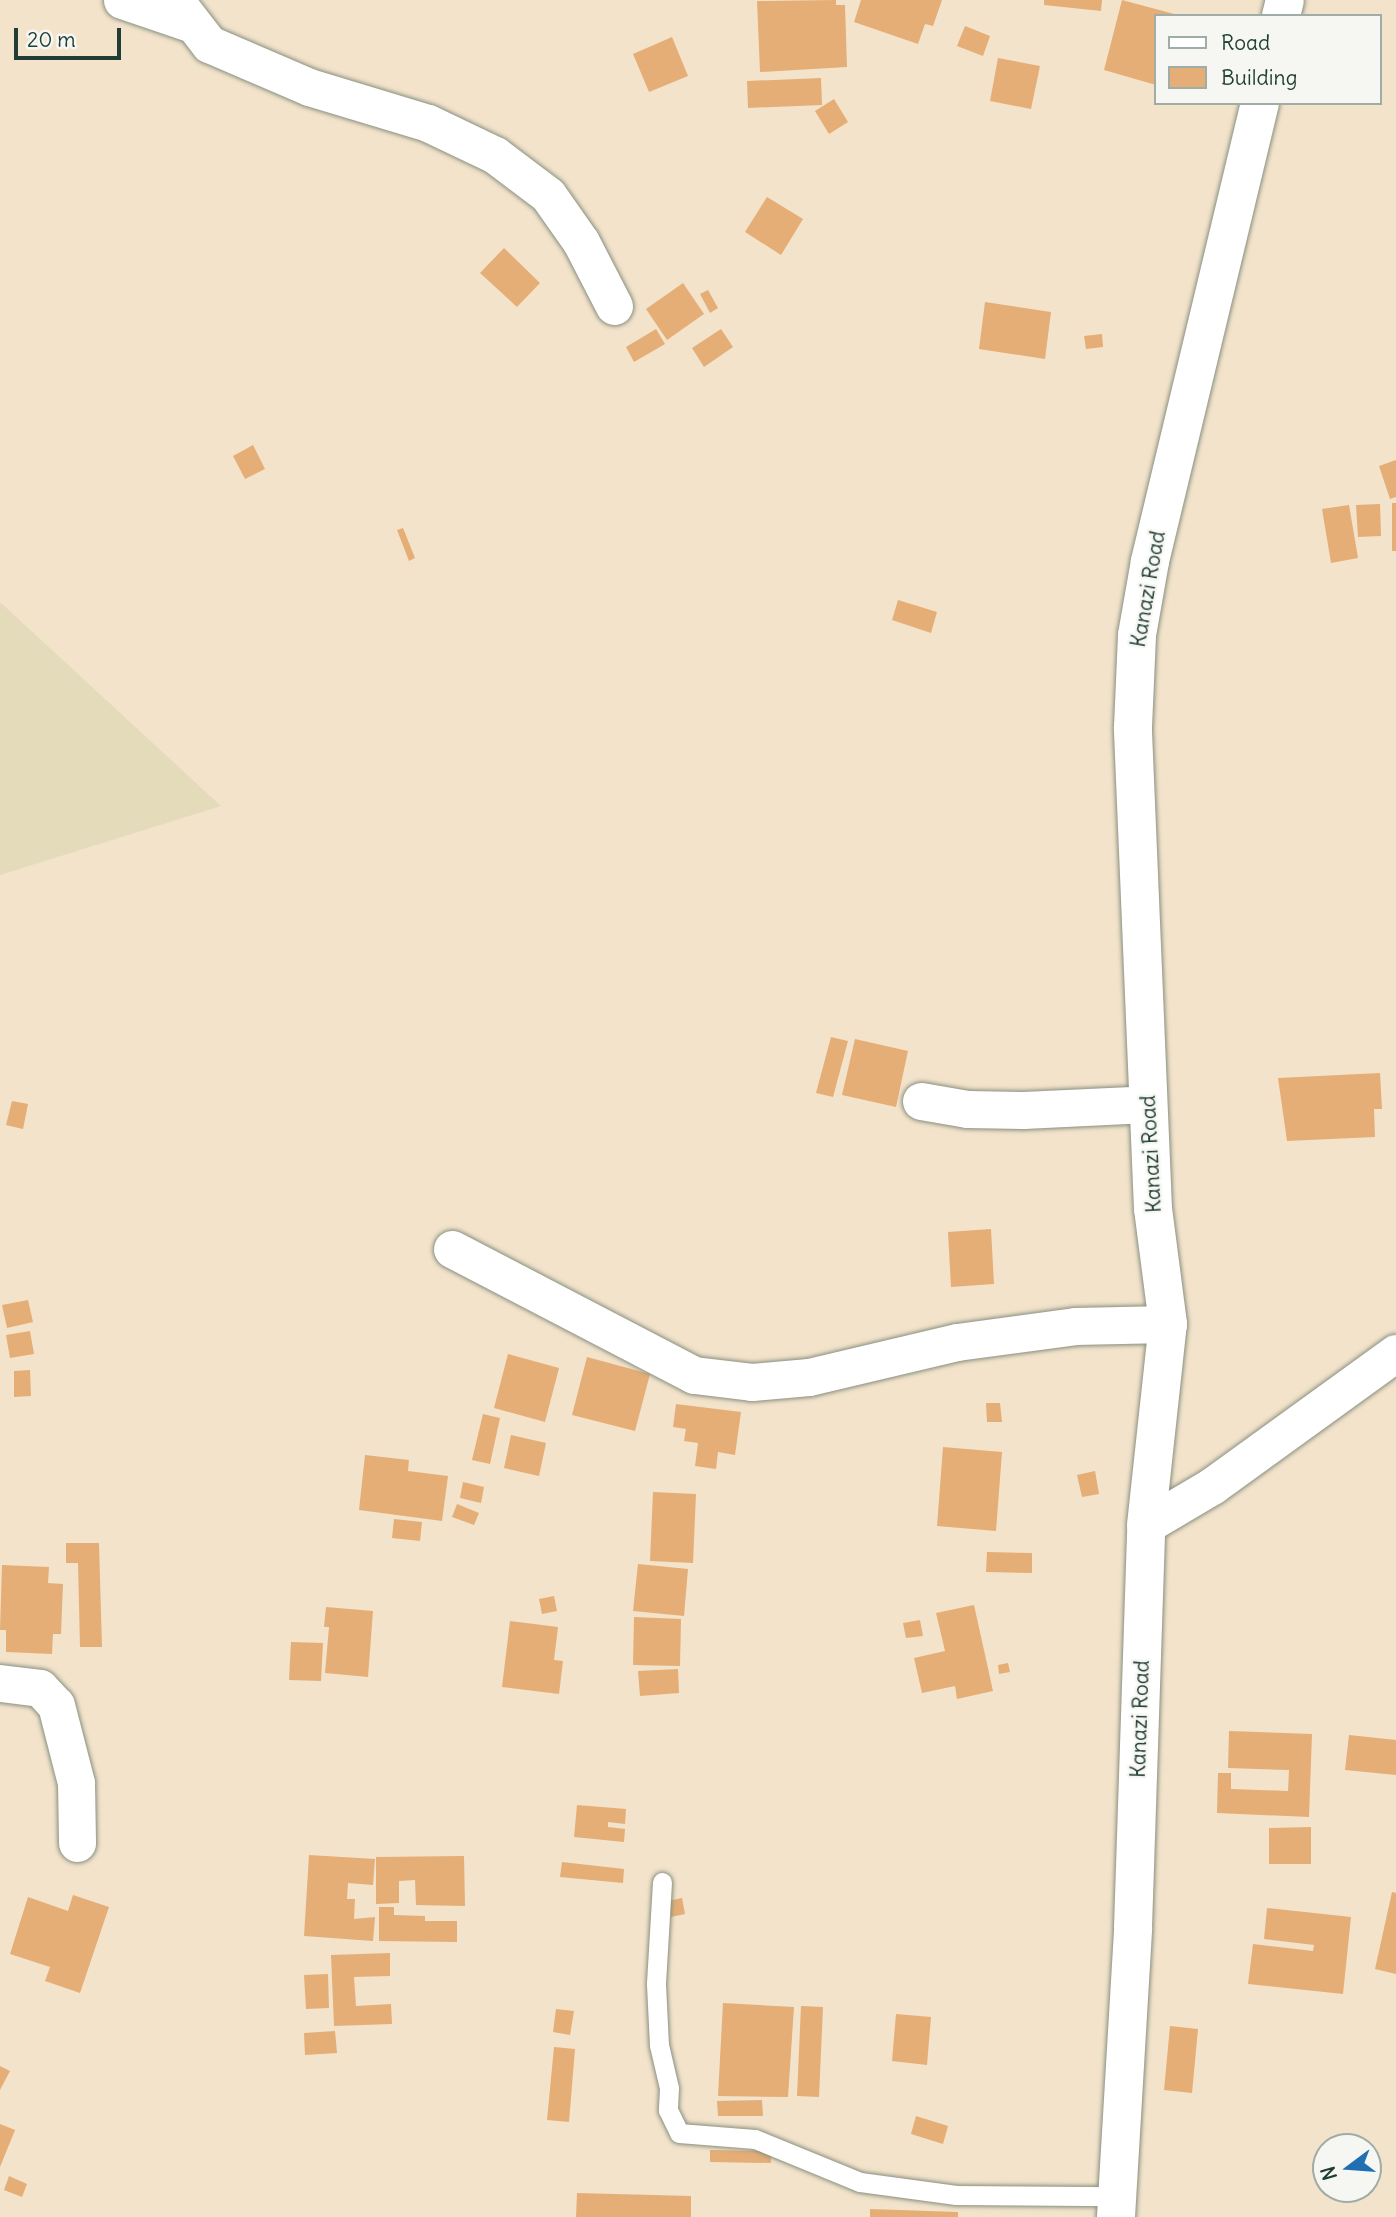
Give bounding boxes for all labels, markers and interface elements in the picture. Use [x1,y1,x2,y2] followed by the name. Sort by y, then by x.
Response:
[18,14,124,58] scale bar
[1154,14,1382,105] legend
[27,26,76,53] text: 20 m
[1221,29,1270,56] text: Road
[1221,64,1297,91] text: Building
[1125,529,1171,649] street label: Kanazi Road
[1135,1094,1167,1214] street label: Kanazi Road
[1125,1660,1155,1778] street label: Kanazi Road
[1312,2133,1382,2203] north arrow
[1315,2164,1342,2183] text: N

